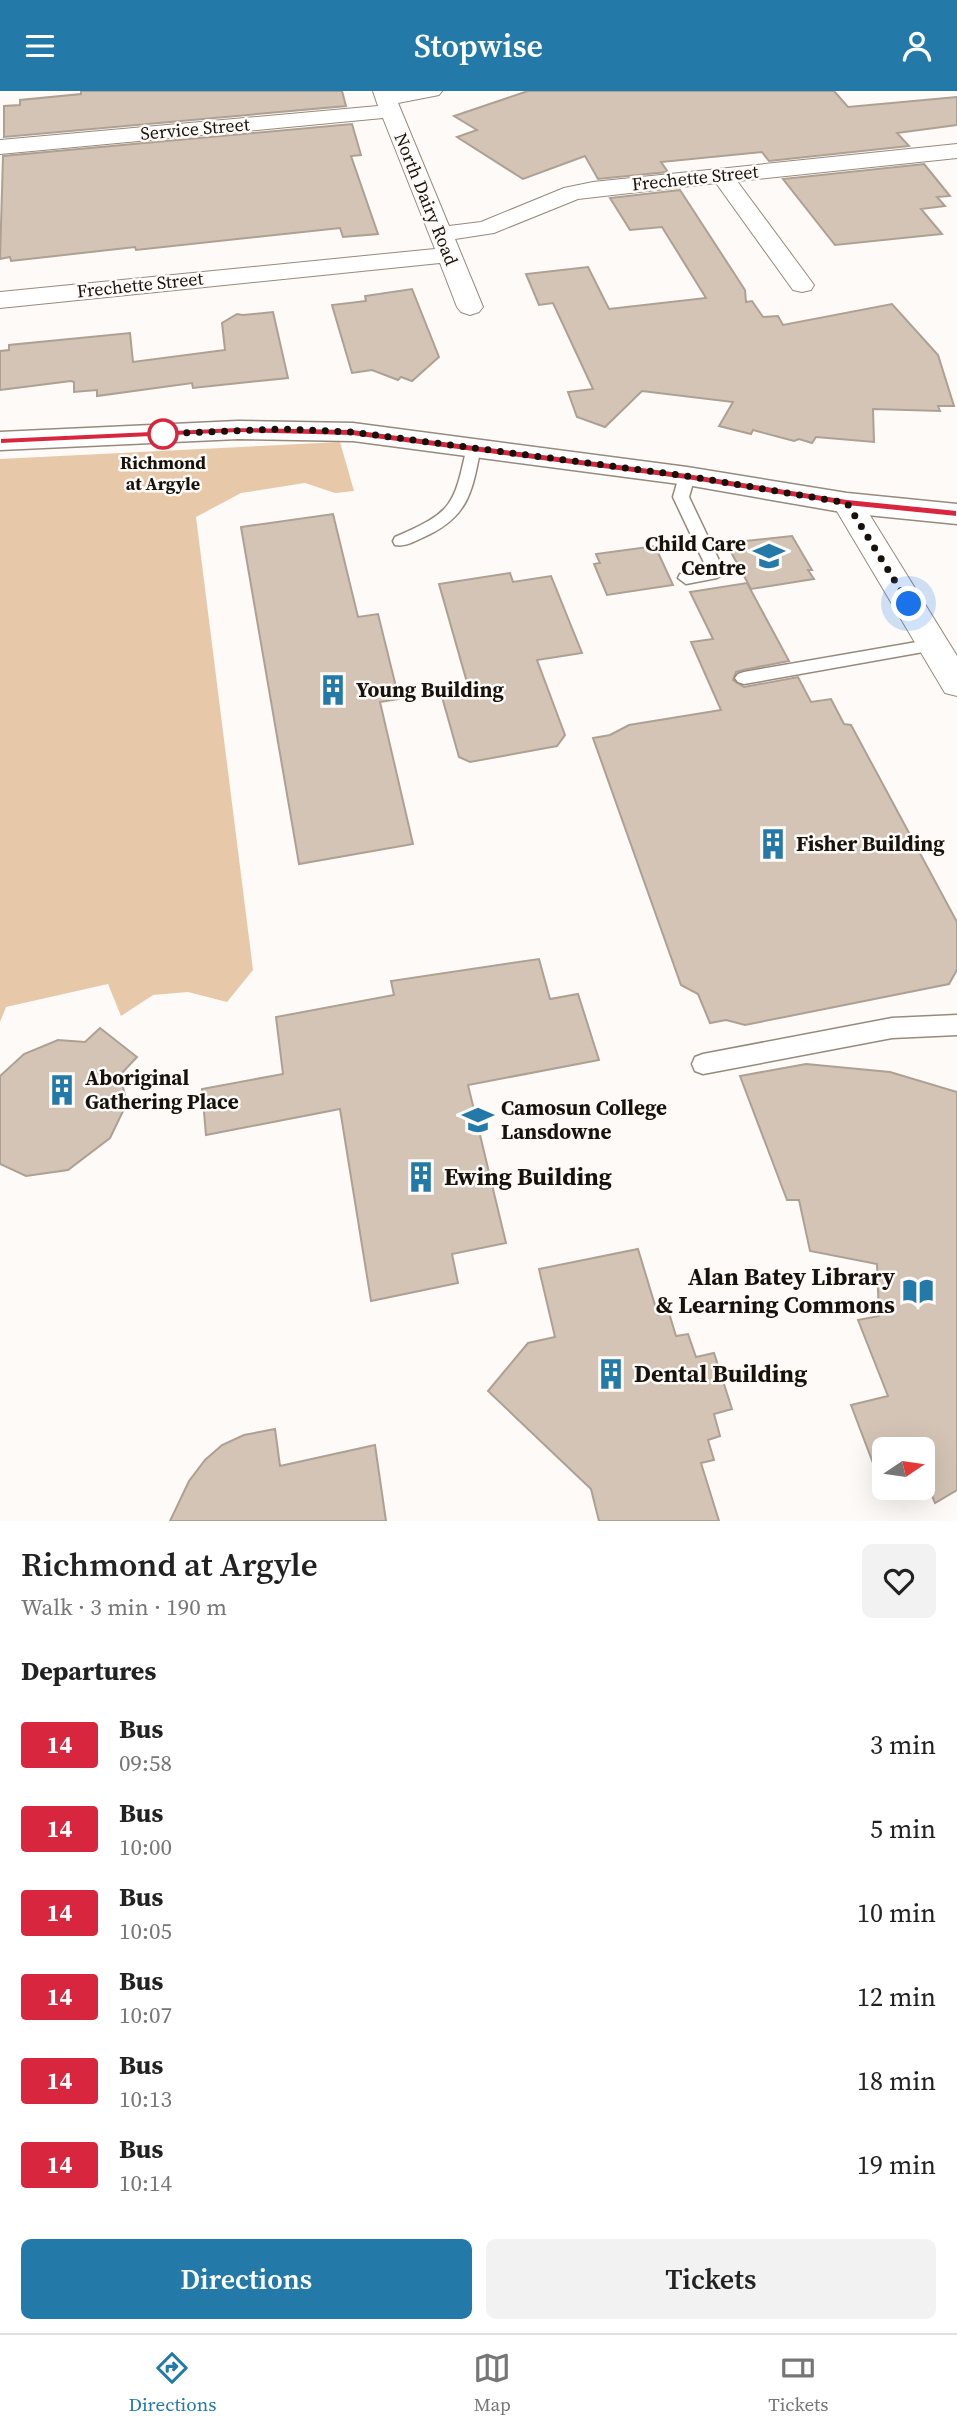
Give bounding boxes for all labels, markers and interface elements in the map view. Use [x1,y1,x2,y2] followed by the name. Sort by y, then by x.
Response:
[414,24,543,68] text: Stopwise
[21,27,59,65] icon: menu
[898,27,936,65] icon: person
[139,111,251,146] street label: Service Street
[388,129,464,269] street label: North Dairy Road
[630,158,760,197] street label: Frechette Street
[75,265,205,304] street label: Frechette Street
[148,419,178,449] marker: Richmond at Argyle
[120,450,206,496] place label: Richmond at Argyle
[645,529,746,582] place label: Child Care Centre
[752,539,786,573] school or university icon: Child Care Centre
[891,586,926,621] your location
[316,673,350,707] building icon: Young Building
[356,675,504,704] place label: Young Building
[756,827,790,861] building icon: Fisher Building
[796,829,945,858] place label: Fisher Building
[85,1063,239,1116] place label: Aboriginal Gathering Place
[45,1073,79,1107] building icon: Aboriginal Gathering Place
[501,1093,667,1146] place label: Camosun College Lansdowne
[461,1103,495,1137] school or university icon: Camosun College Lansdowne
[404,1160,438,1194] building icon: Ewing Building
[444,1160,612,1193] place label: Ewing Building
[656,1260,895,1321] place label: Alan Batey Library & Learning Commons
[901,1274,935,1308] library icon: Alan Batey Library & Learning Commons
[594,1357,628,1391] building icon: Dental Building
[634,1357,807,1390] place label: Dental Building
[872,1437,934,1500] north arrow
[872,1437,935,1500] map controls
[21,1542,318,1587] text: Richmond at Argyle
[862,1544,936,1618] button: heart
[21,1591,227,1623] text: Walk · 3 min · 190 m
[21,1653,156,1689] text: Departures
[119,1711,163,1747] text: Bus
[870,1727,936,1763] text: 3 min
[46,1728,73,1761] text: 14
[119,1747,172,1779] text: 09:58
[119,1795,163,1831] text: Bus
[870,1811,936,1847] text: 5 min
[46,1812,73,1845] text: 14
[119,1831,172,1863] text: 10:00
[119,1879,163,1915] text: Bus
[857,1895,936,1931] text: 10 min
[46,1896,73,1929] text: 14
[119,1915,172,1947] text: 10:05
[119,1963,163,1999] text: Bus
[857,1979,936,2015] text: 12 min
[46,1980,73,2013] text: 14
[119,1999,172,2031] text: 10:07
[119,2047,163,2083] text: Bus
[857,2063,936,2099] text: 18 min
[46,2064,73,2097] text: 14
[119,2083,172,2115] text: 10:13
[119,2131,163,2167] text: Bus
[857,2147,936,2183] text: 19 min
[46,2148,73,2181] text: 14
[119,2167,172,2199] text: 10:14
[21,2239,472,2319] button: Directions
[486,2239,936,2319] button: Tickets
[128,2349,216,2417] tab: Directions
[473,2349,511,2417] tab: Map
[768,2349,829,2417] tab: Tickets

